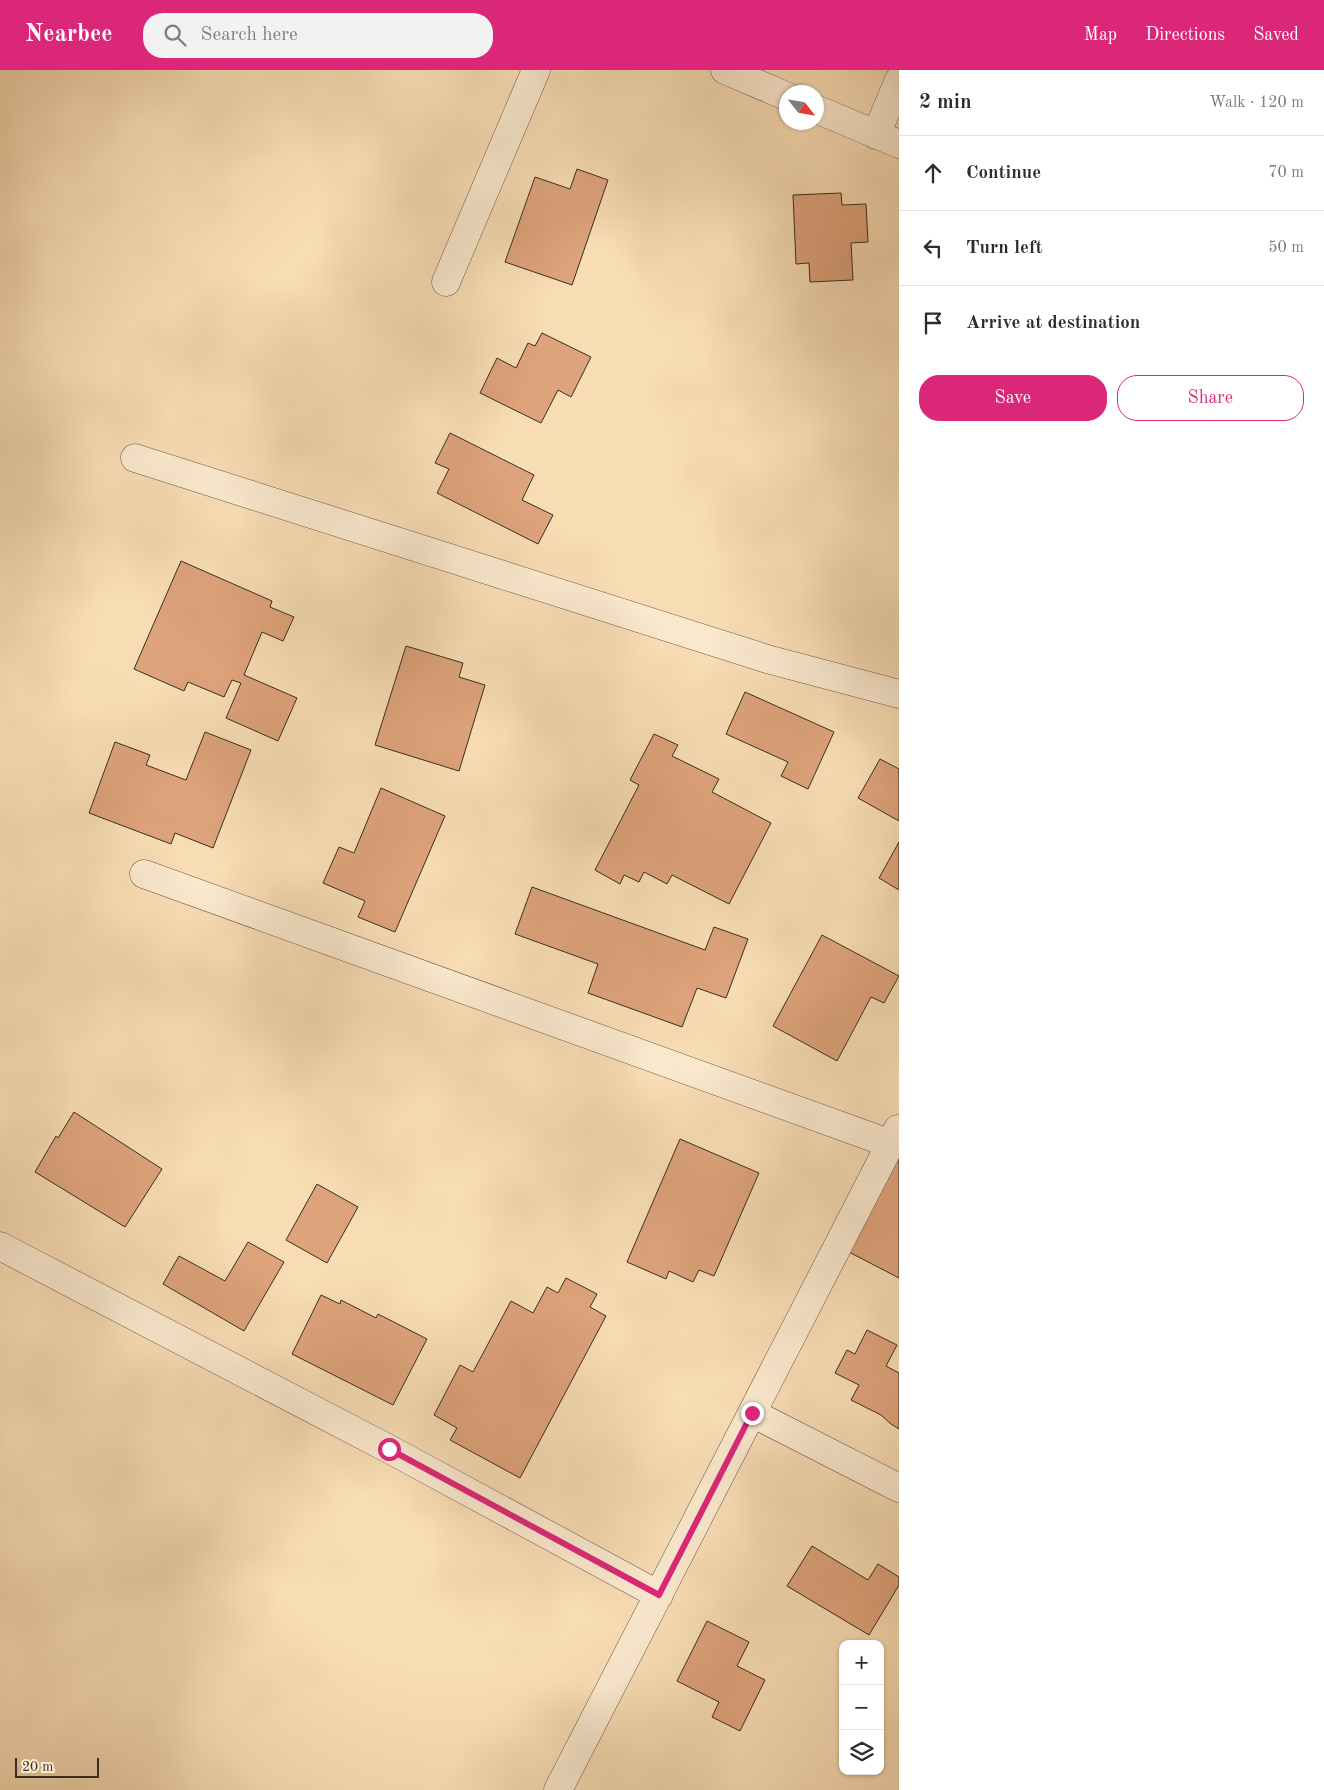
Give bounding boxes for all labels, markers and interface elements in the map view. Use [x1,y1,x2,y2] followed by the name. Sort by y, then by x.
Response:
[143,13,493,58] search box
[161,21,189,49] icon: search
[25,23,113,47] text: Nearbee
[201,26,298,45] text: Search here
[1084,26,1117,44] text: Map
[1145,26,1225,44] text: Directions
[1253,26,1299,44] text: Saved
[779,85,824,130] north arrow
[919,92,972,113] text: 2 min
[1209,95,1304,111] text: Walk · 120 m
[919,159,947,187] icon: ahead
[966,164,1041,183] text: Continue
[1268,165,1304,181] text: 70 m
[919,234,947,262] icon: left
[966,239,1043,258] text: Turn left
[1268,240,1304,256] text: 50 m
[919,309,947,337] icon: arrive
[966,314,1140,333] text: Arrive at destination
[919,375,1107,421] button: Save
[1117,375,1304,421] button: Share
[741,1402,764,1425] route end
[378,1438,401,1461] route start
[839,1640,884,1775] map controls
[839,1640,884,1685] button: +
[839,1685,884,1730] button: −
[839,1730,884,1775] button: layers
[15,1755,99,1778] scale bar
[22,1760,53,1774] text: 20 m

